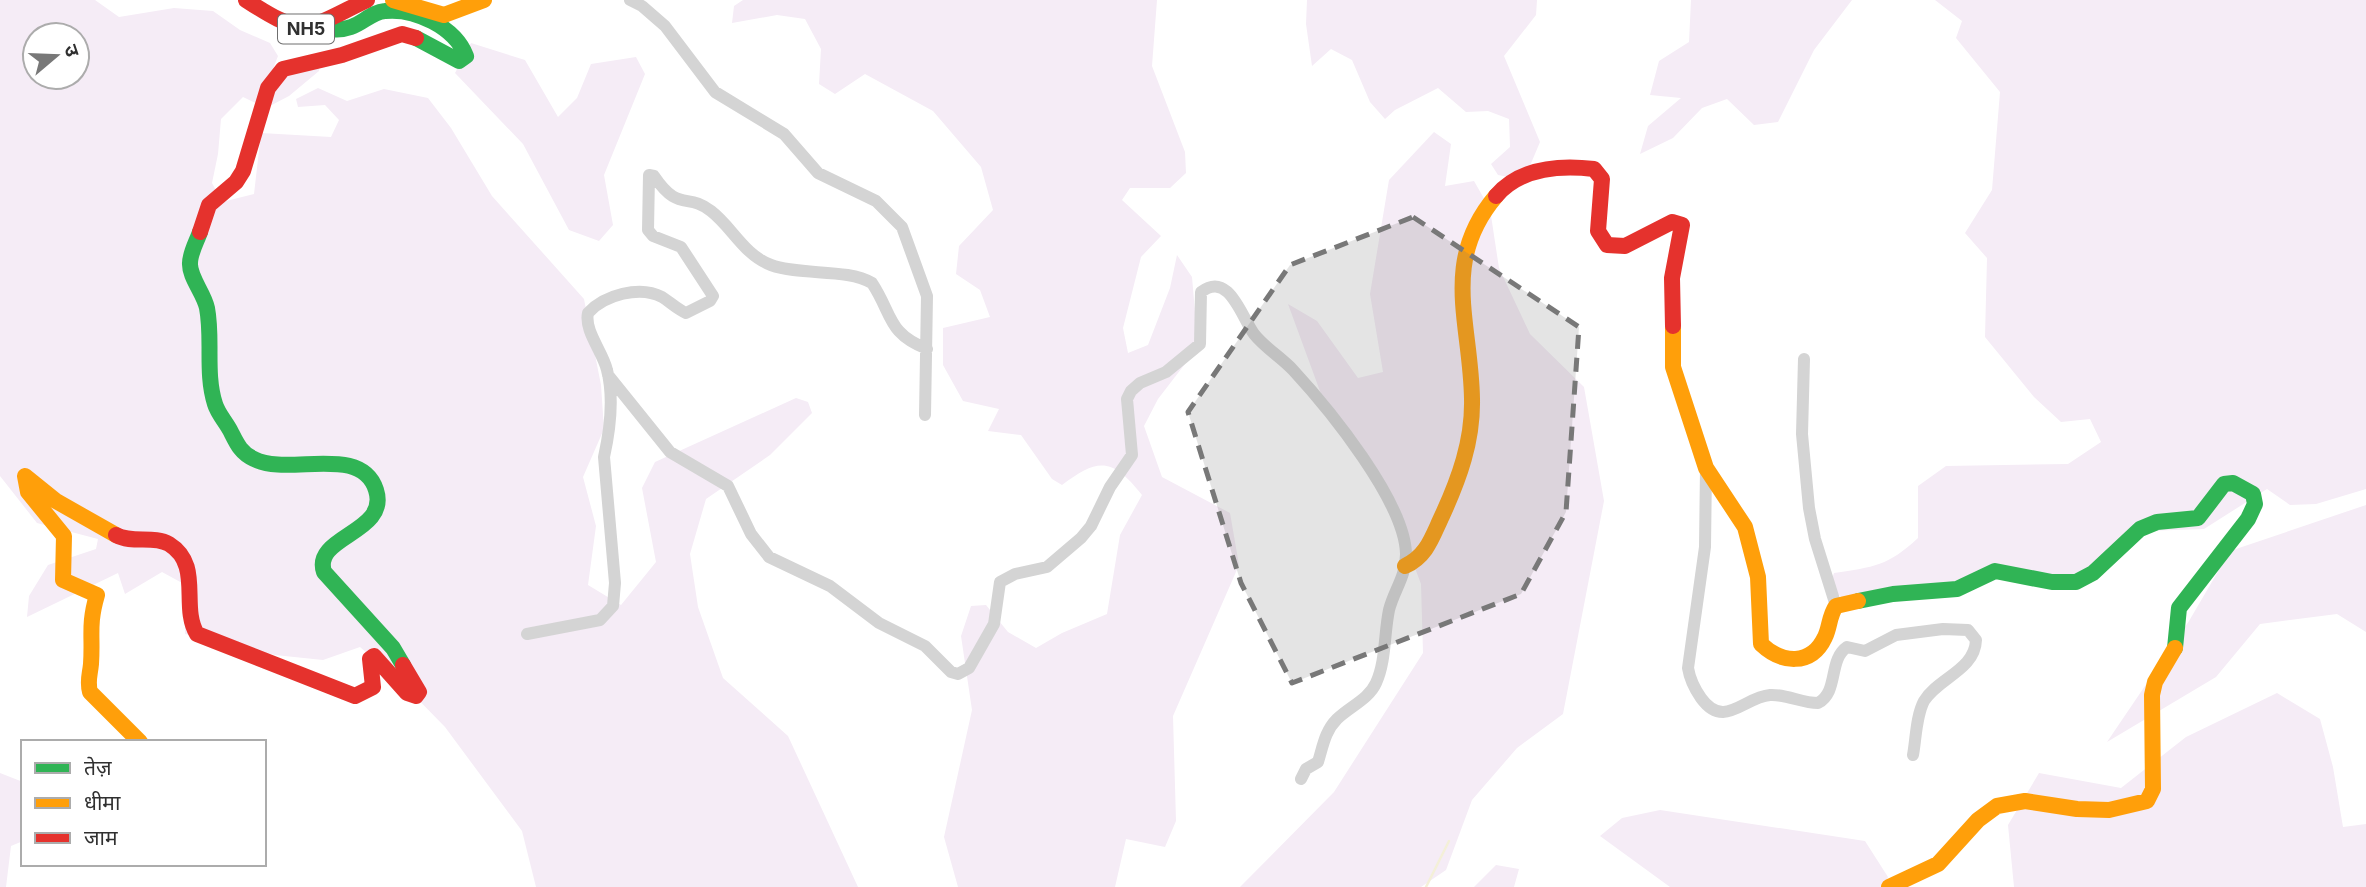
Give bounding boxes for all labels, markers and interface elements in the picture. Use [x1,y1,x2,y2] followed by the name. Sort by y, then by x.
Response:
[278,15,334,44] road number: NH5
[21,21,91,91] north arrow
[59,42,85,60] text: उ
[21,740,266,866] legend
[84,755,112,780] text: तेज़
[84,790,121,815] text: धीमा
[84,825,118,850] text: जाम

